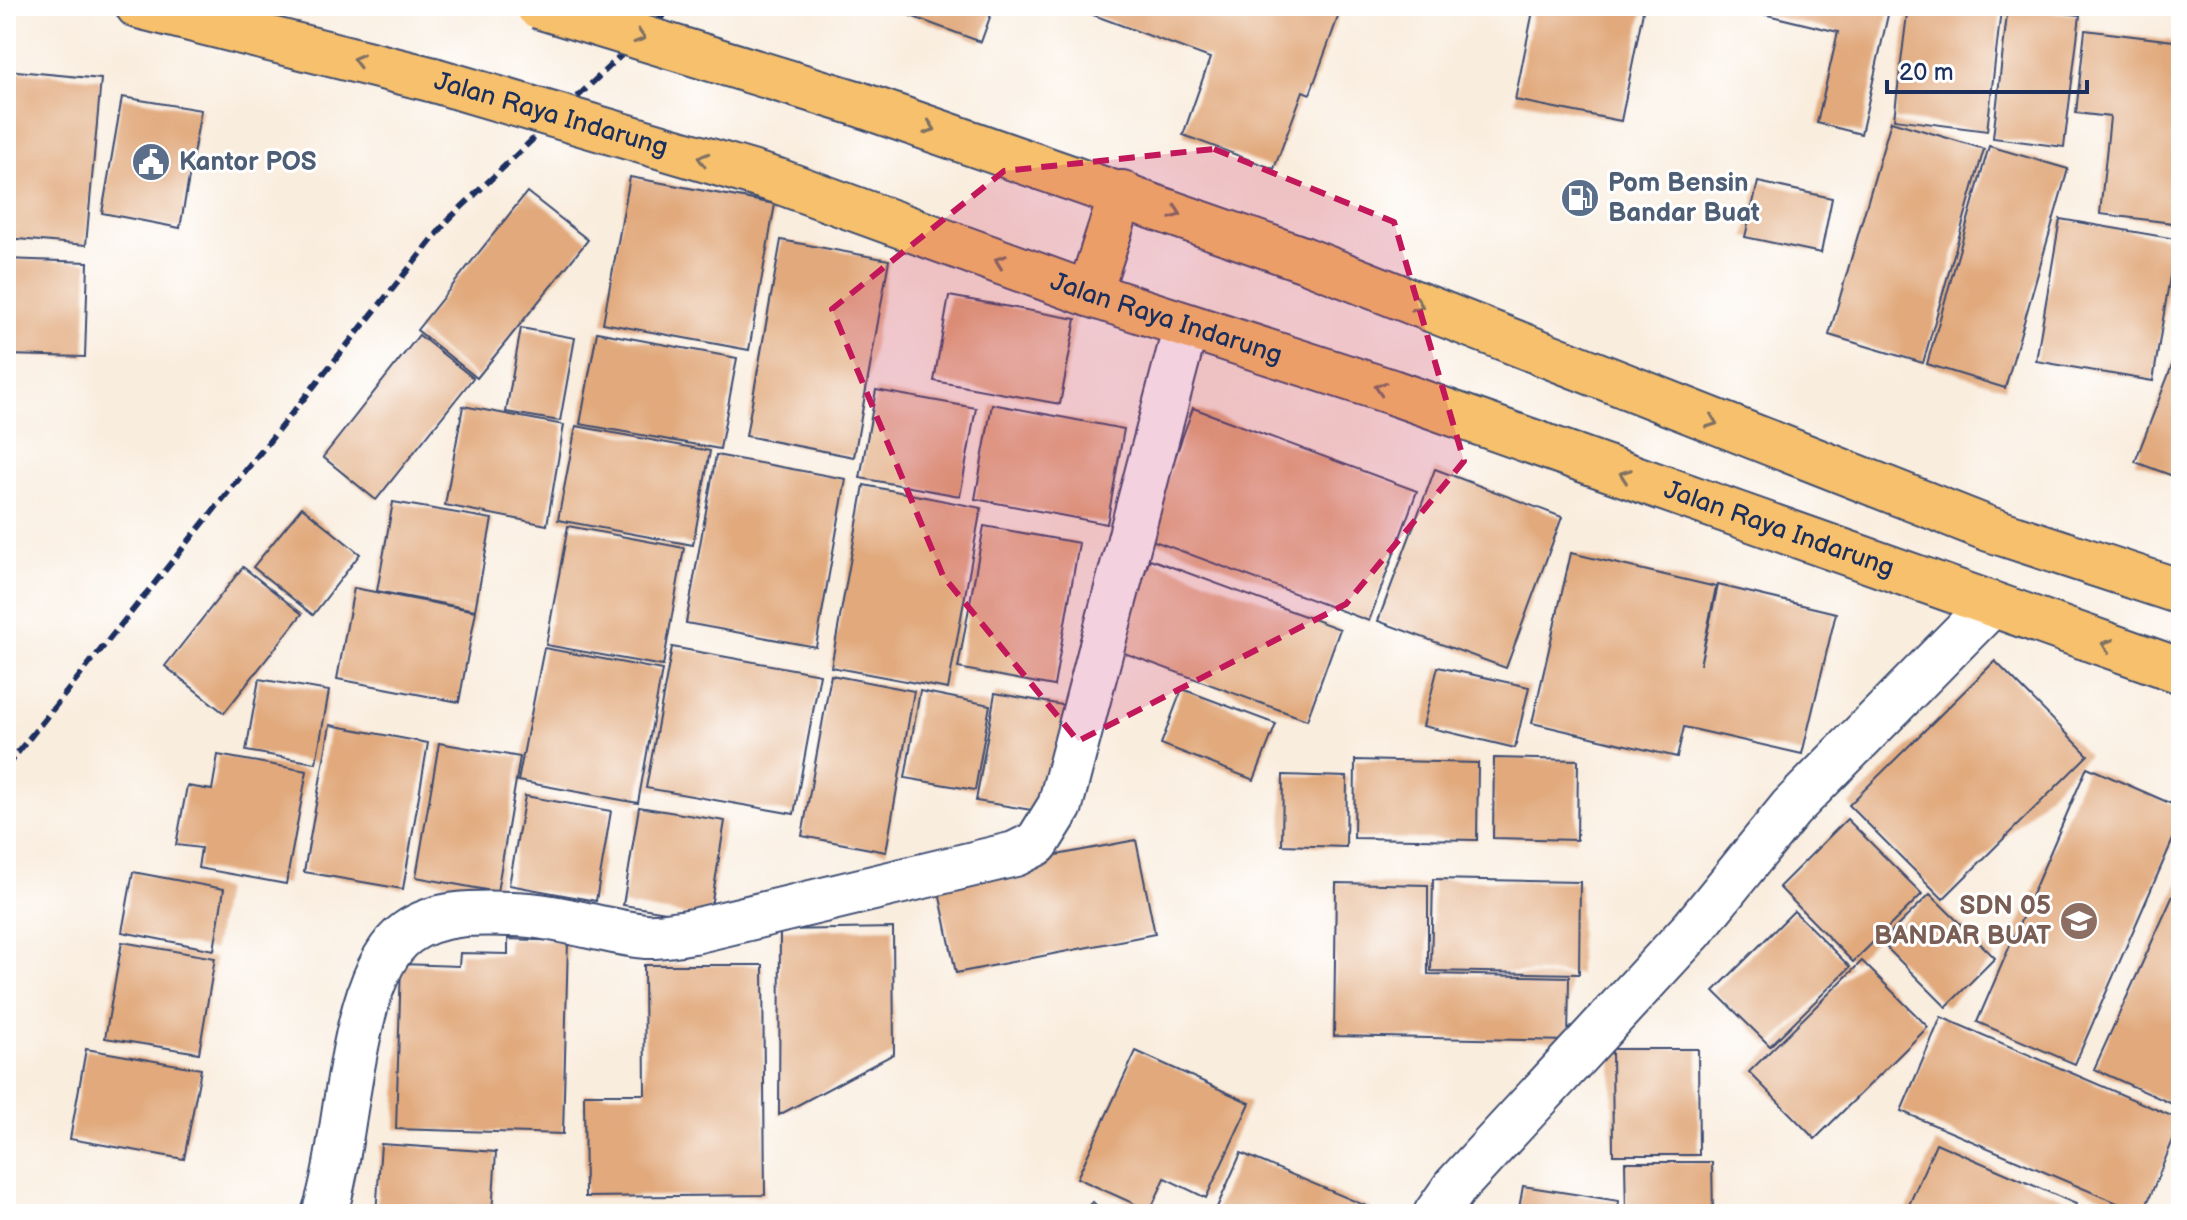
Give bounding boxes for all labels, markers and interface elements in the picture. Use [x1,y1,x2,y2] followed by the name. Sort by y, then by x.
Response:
[632,28,646,44] one-way arrow
[1887,44,2087,94] scale bar
[352,52,366,69] one-way arrow
[1899,58,1954,87] text: 20 m
[431,65,671,163] street label: Jalan Raya Indarung
[922,119,936,135] one-way arrow
[130,141,172,183] public building icon: Kantor POS
[179,147,317,178] place label: Kantor POS
[697,152,711,168] one-way arrow
[1608,168,1760,229] place label: Pom Bensin Bandar Buat
[1559,177,1601,219] fuel station icon: Pom Bensin Bandar Buat
[1168,203,1182,220] one-way arrow
[994,255,1008,271] one-way arrow
[1046,266,1286,371] street label: Jalan Raya Indarung
[1410,296,1424,312] one-way arrow
[1373,381,1387,397] one-way arrow
[1704,412,1718,429] one-way arrow
[1618,468,1632,484] one-way arrow
[1660,474,1898,584] street label: Jalan Raya Indarung
[2101,639,2115,655] one-way arrow
[1874,891,2051,952] place label: SDN 05 BANDAR BUAT
[2058,900,2100,942] school or university icon: SDN 05 BANDAR BUAT

